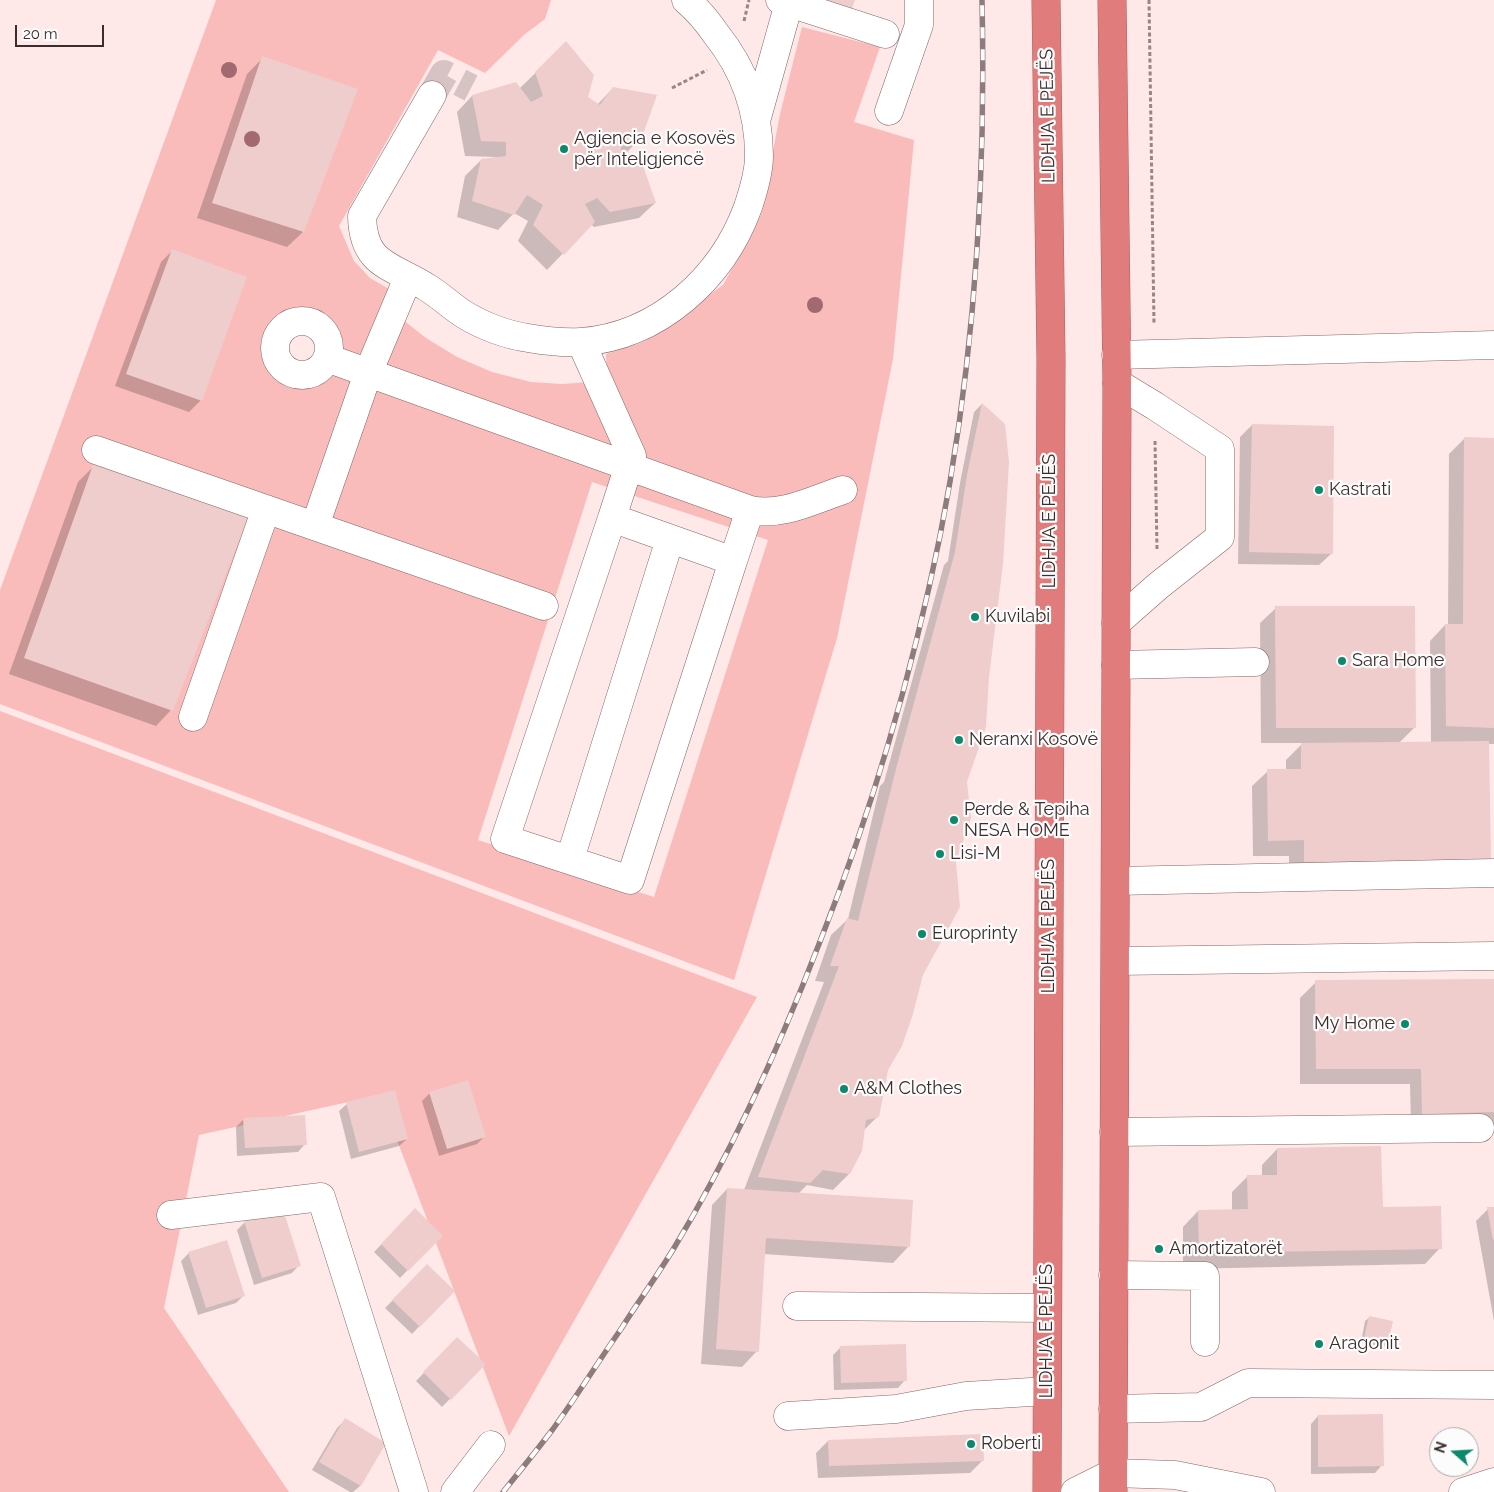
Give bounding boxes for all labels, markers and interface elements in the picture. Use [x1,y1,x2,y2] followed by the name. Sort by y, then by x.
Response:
[18,15,106,47] scale bar
[23,25,58,43] text: 20 m
[1036,49,1060,183] street label: LIDHJA E PEJËS
[574,128,735,170] place label: Agjencia e Kosovës për Inteligjencë
[558,143,570,155] marker: Agjencia e Kosovës për Inteligjencë
[1039,454,1061,588] street label: LIDHJA E PEJËS
[1329,479,1391,501] place label: Kastrati
[1313,484,1325,496] marker: Kastrati
[985,606,1050,628] place label: Kuvilabi
[969,611,981,623] marker: Kuvilabi
[1352,650,1444,672] place label: Sara Home
[1336,655,1348,667] marker: Sara Home
[969,729,1098,751] place label: Neranxi Kosovë
[953,734,965,746] marker: Neranxi Kosovë
[964,799,1089,842] place label: Perde & Tepiha NESA HOME
[948,814,960,826] marker: Perde & Tepiha NESA HOME
[950,843,1000,865] place label: Lisi-M
[934,848,946,860] marker: Lisi-M
[1038,859,1060,993] street label: LIDHJA E PEJËS
[932,923,1018,945] place label: Europrinty
[916,928,928,940] marker: Europrinty
[1314,1013,1395,1035] place label: My Home
[1399,1018,1411,1030] marker: My Home
[854,1078,962,1100] place label: A&M Clothes
[838,1083,850,1095] marker: A&M Clothes
[1169,1238,1282,1260] place label: Amortizatorët
[1153,1243,1165,1255] marker: Amortizatorët
[1036,1264,1058,1398] street label: LIDHJA E PEJËS
[1329,1333,1400,1355] place label: Aragonit
[1313,1338,1325,1350] marker: Aragonit
[1429,1427,1479,1477] north arrow
[981,1433,1041,1455] place label: Roberti
[965,1438,977,1450] marker: Roberti
[1431,1440,1450,1455] text: N

